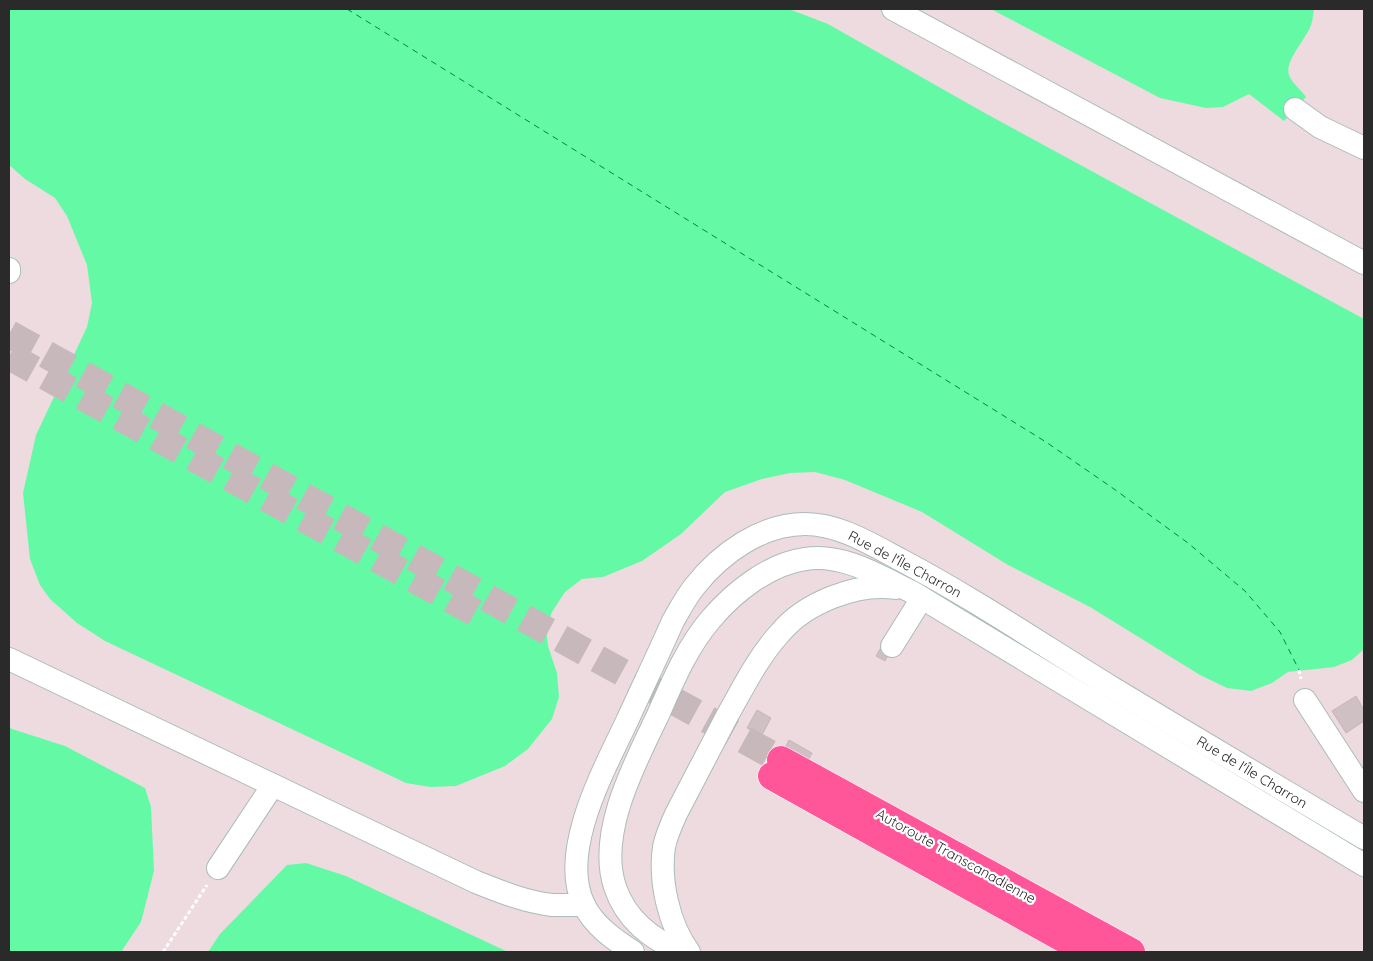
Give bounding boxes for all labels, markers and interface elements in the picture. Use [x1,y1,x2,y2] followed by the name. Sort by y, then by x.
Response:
[845,526,965,602] street label: Rue de l'Île Charron
[1193,732,1311,812] street label: Rue de l'Île Charron
[873,805,1039,907] street label: Autoroute Transcanadienne

